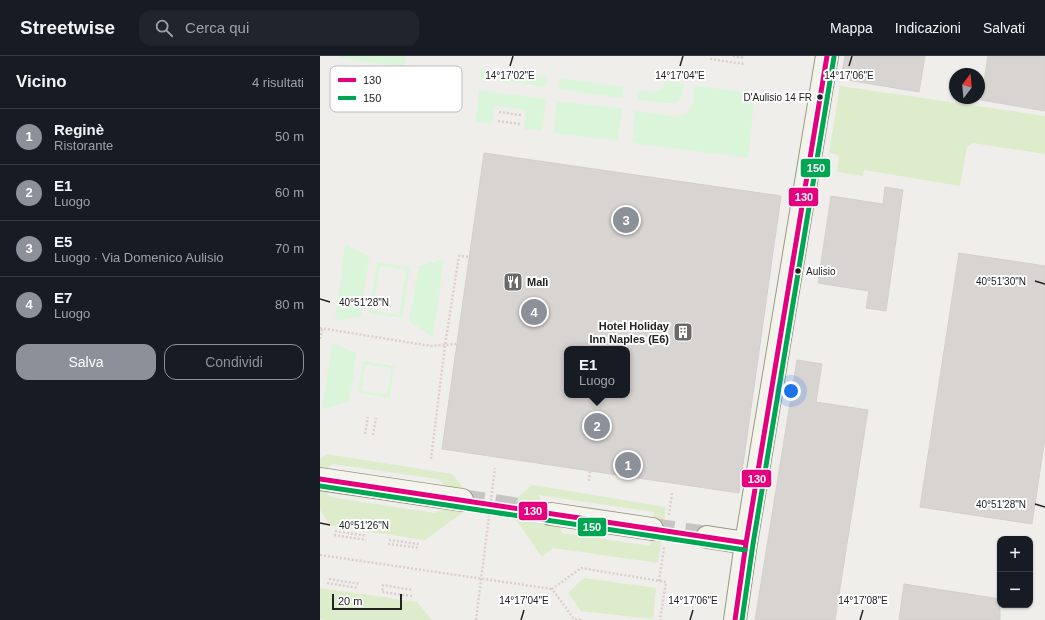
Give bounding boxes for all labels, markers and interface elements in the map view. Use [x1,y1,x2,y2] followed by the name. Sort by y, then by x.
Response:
[139,10,419,46] search box
[20,17,115,38] text: Streetwise
[153,17,175,39] icon: search
[185,19,249,36] text: Cerca qui
[830,20,873,36] text: Mappa
[895,20,961,36] text: Indicazioni
[983,20,1025,36] text: Salvati
[330,66,462,112] legend
[949,68,985,104] north arrow
[485,70,535,81] text: 14°17'02"E
[655,70,705,81] text: 14°17'04"E
[824,70,874,81] text: 14°17'06"E
[16,72,67,91] text: Vicino
[363,74,381,86] text: 130
[252,75,304,90] text: 4 risultati
[363,92,381,104] text: 150
[743,92,812,103] place label: D'Aulisio 14 FR
[815,92,825,102] marker: D'Aulisio 14 FR
[54,121,104,138] text: Reginè
[25,129,33,144] text: 1
[275,129,304,144] text: 50 m
[54,138,113,153] text: Ristorante
[800,158,831,178] line badge: 150
[807,162,825,174] text: 150
[54,177,72,194] text: E1
[25,185,33,200] text: 2
[275,185,304,200] text: 60 m
[788,187,819,207] line badge: 130
[795,191,813,203] text: 130
[54,194,90,209] text: Luogo
[613,205,639,235] pin: 3
[54,233,72,250] text: E5
[25,241,33,256] text: 3
[275,241,304,256] text: 70 m
[54,250,224,265] text: Luogo · Via Domenico Aulisio
[793,266,803,276] marker: Aulisio
[806,266,836,277] place label: Aulisio
[502,271,524,293] restaurant icon: Malì
[527,276,548,288] place label: Malì
[976,276,1026,287] text: 40°51'30"N
[54,289,72,306] text: E7
[25,297,33,312] text: 4
[275,297,304,312] text: 80 m
[339,297,389,308] text: 40°51'28"N
[521,297,547,327] pin: 4
[54,306,90,321] text: Luogo
[590,320,670,345] place label: Hotel Holiday Inn Naples (E6)
[672,321,694,343] building icon: Hotel Holiday Inn Naples (E6)
[16,344,156,380] button: Salva
[164,344,304,380] button: Condividi
[564,346,630,398] popup
[579,356,597,373] text: E1
[579,373,615,388] text: Luogo
[781,381,801,401] your location
[584,411,610,441] pin: 2
[615,450,641,480] pin: 1
[741,469,772,488] line badge: 130
[748,473,766,485] text: 130
[976,499,1026,510] text: 40°51'28"N
[518,501,548,521] line badge: 130
[524,505,542,517] text: 130
[577,517,607,537] line badge: 150
[339,520,389,531] text: 40°51'26"N
[583,521,601,533] text: 150
[997,536,1033,608] map controls
[997,536,1033,572] button: +
[997,572,1033,608] button: −
[332,592,402,611] scale bar
[338,595,362,607] text: 20 m
[499,595,549,606] text: 14°17'04"E
[668,595,718,606] text: 14°17'06"E
[838,595,888,606] text: 14°17'08"E

